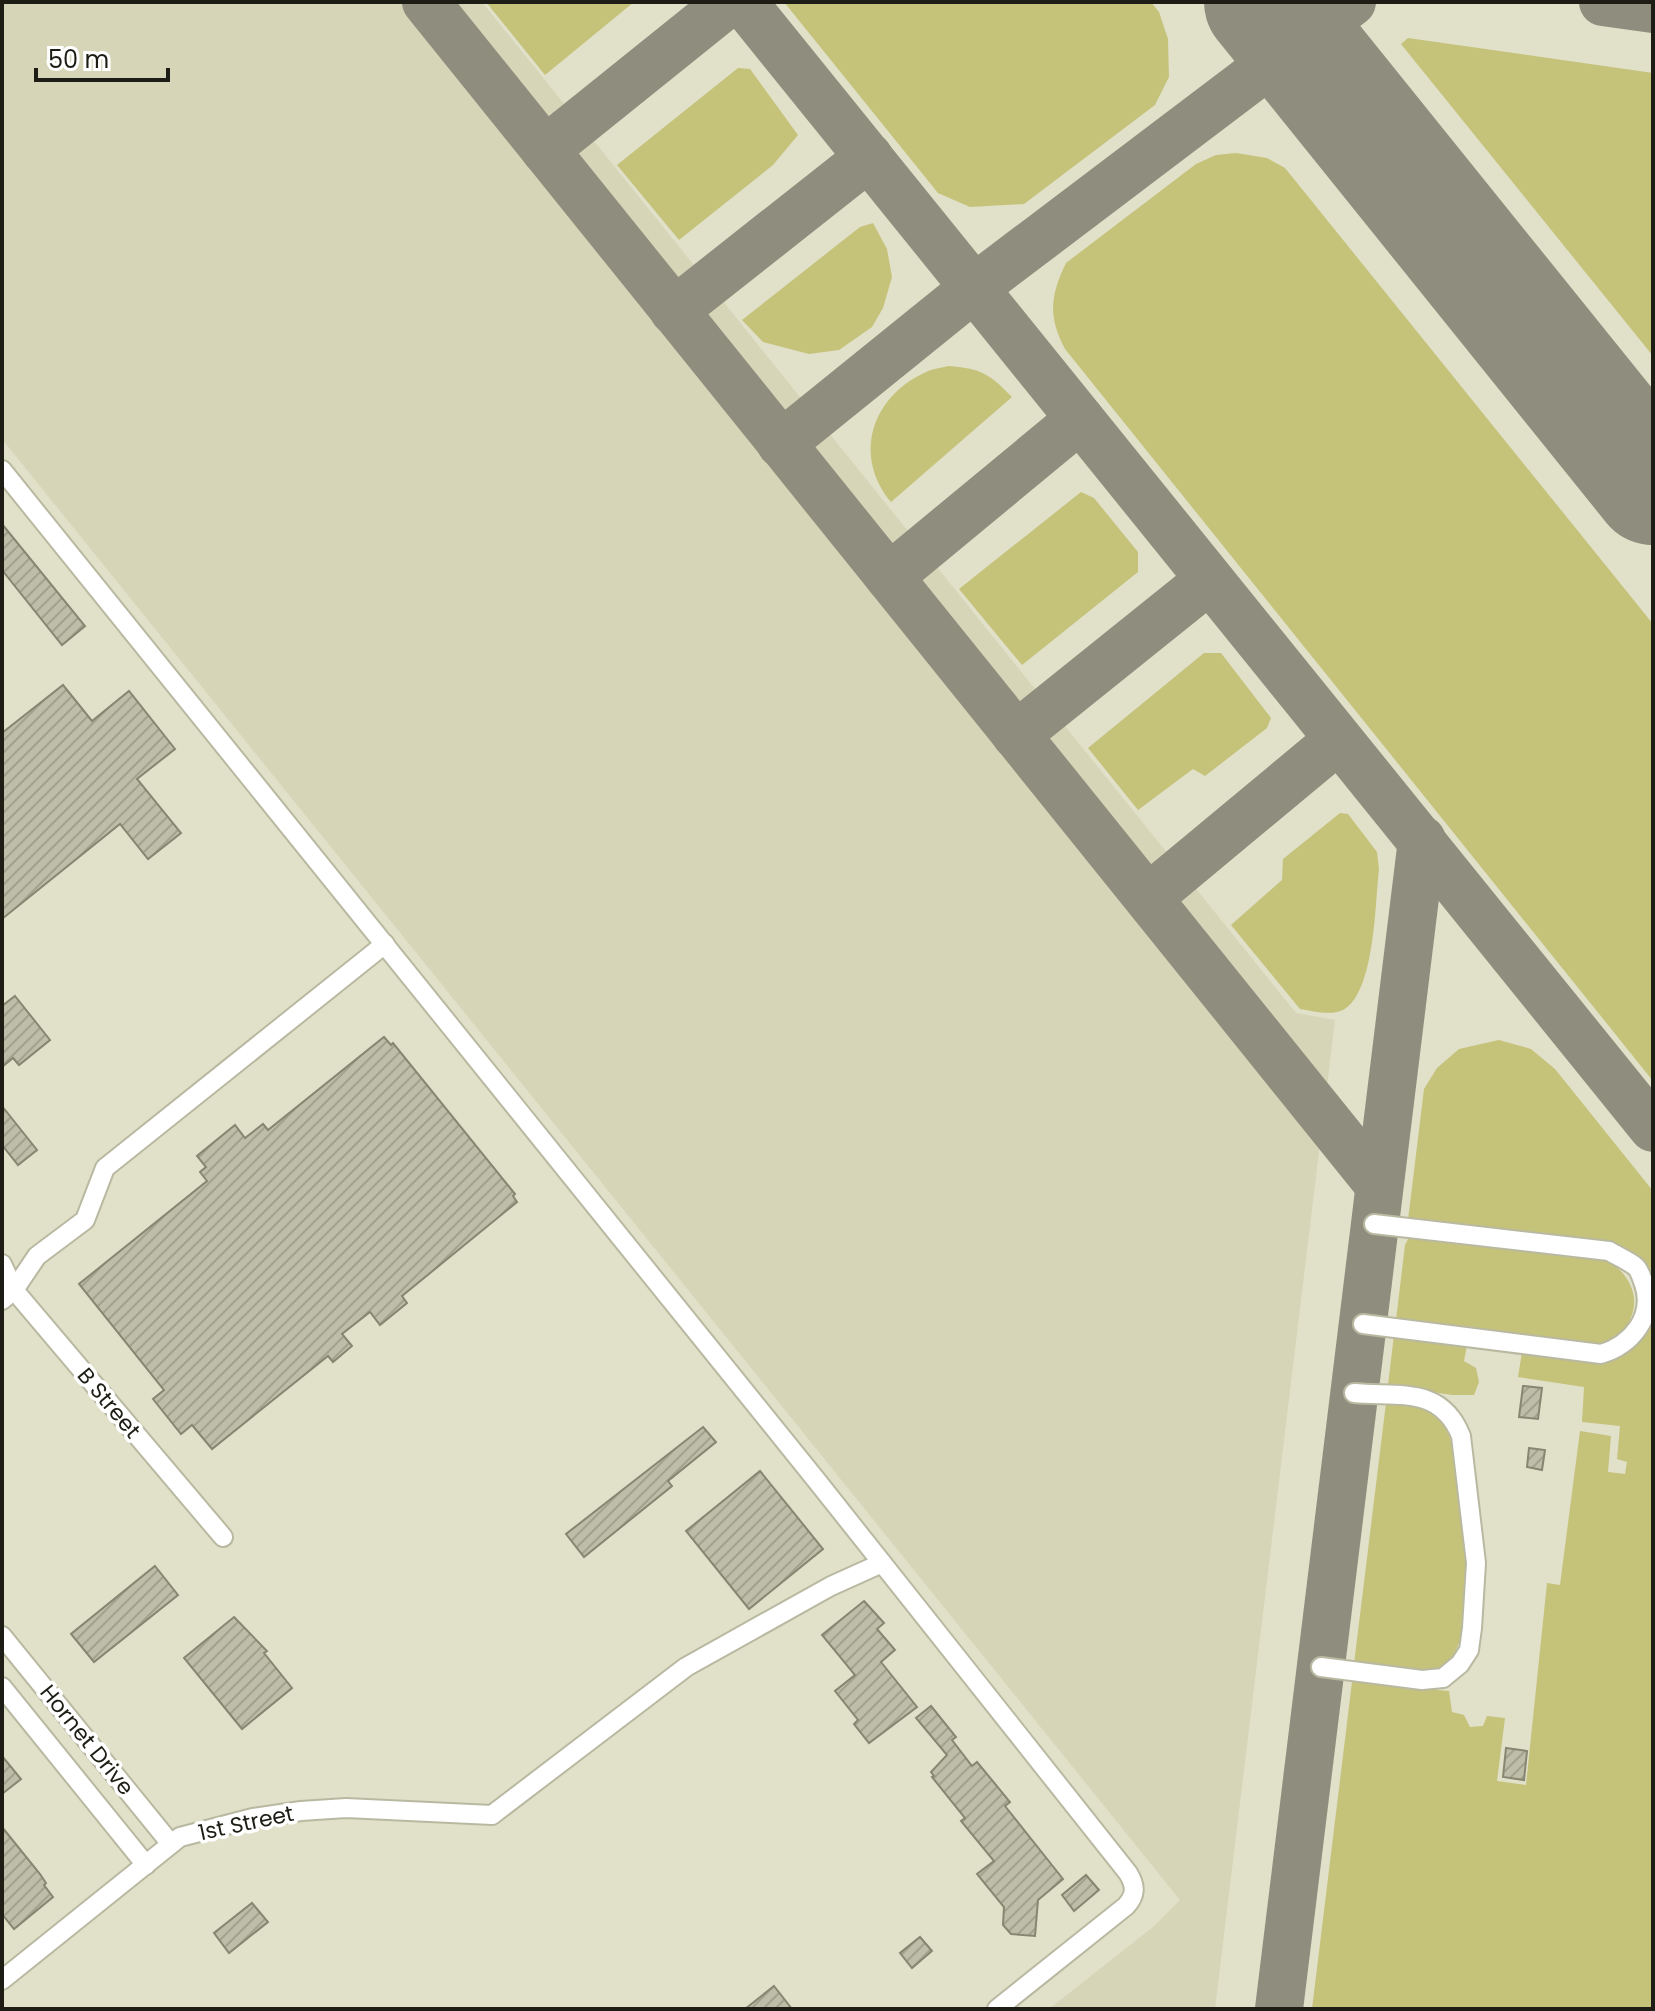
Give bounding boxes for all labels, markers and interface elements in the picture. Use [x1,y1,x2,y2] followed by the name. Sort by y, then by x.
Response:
[36,32,168,82] scale bar
[48,43,109,76] text: 50 m
[70,1361,148,1445] street label: B Street
[33,1678,141,1802] street label: Hornet Drive
[195,1798,297,1848] street label: 1st Street

